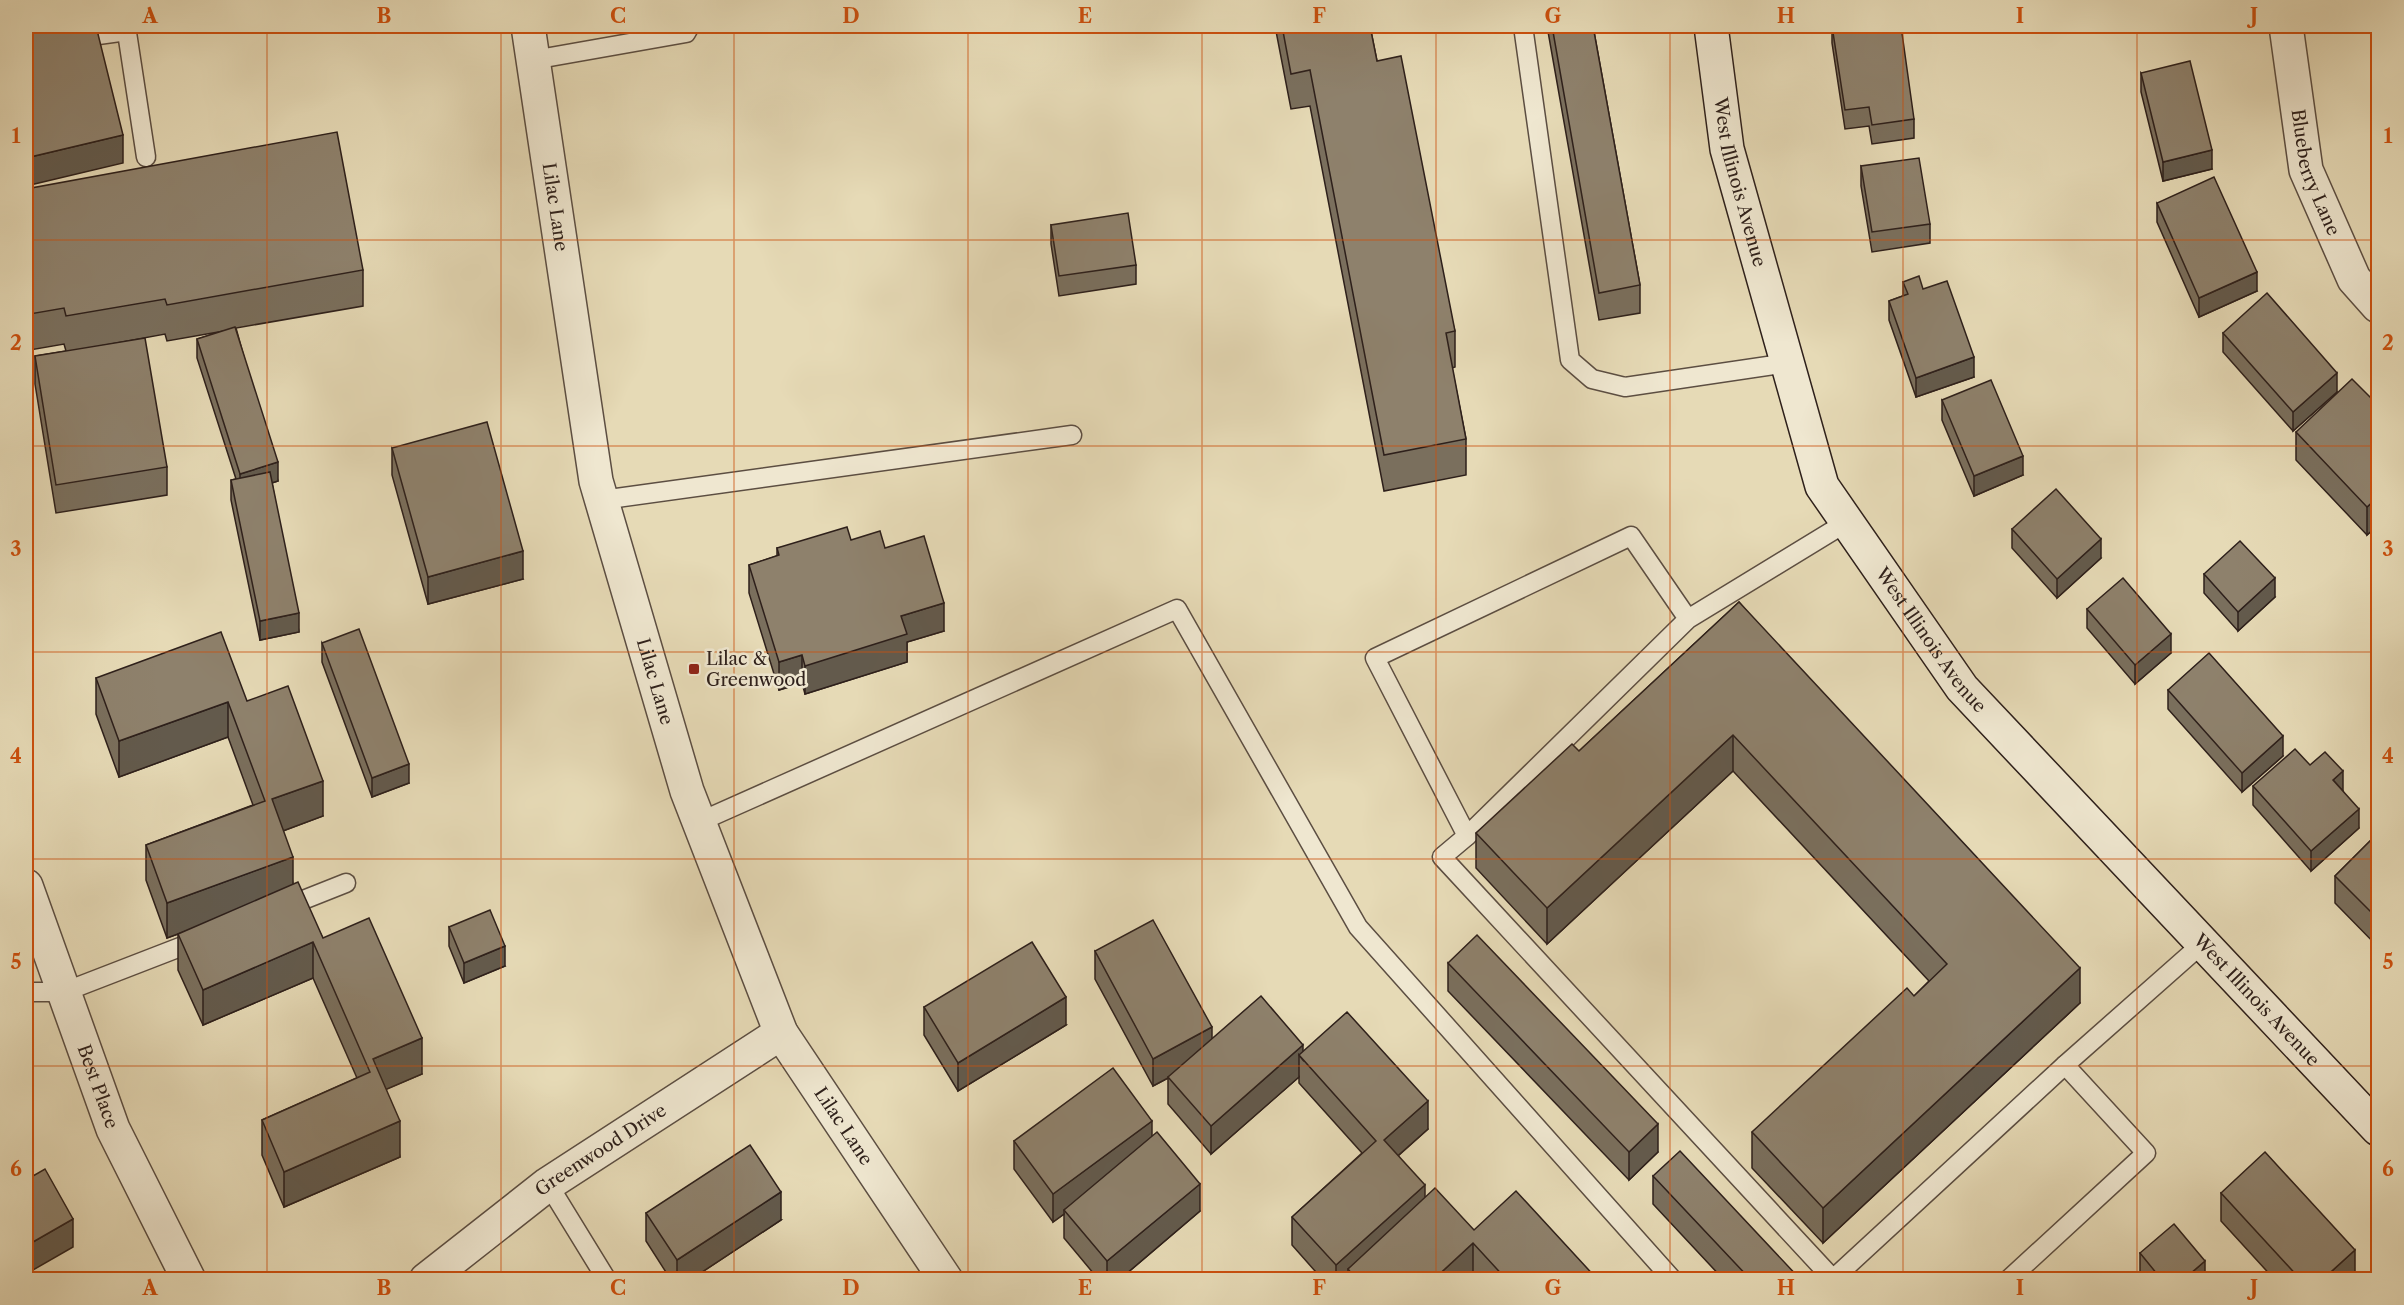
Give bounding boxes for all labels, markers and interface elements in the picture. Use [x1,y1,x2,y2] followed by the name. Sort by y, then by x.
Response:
[141,4,158,28] text: A
[377,4,392,28] text: B
[610,4,626,28] text: C
[842,4,860,28] text: D
[1078,4,1092,28] text: E
[1312,4,1326,28] text: F
[1545,4,1562,28] text: G
[1777,4,1795,28] text: H
[2016,4,2024,28] text: I
[2246,4,2258,28] text: J
[1709,95,1771,269] street label: West Illinois Avenue
[2287,108,2345,239] street label: Blueberry Lane
[12,124,21,148] text: 1
[2384,124,2393,148] text: 1
[538,161,573,253] street label: Lilac Lane
[10,331,22,355] text: 2
[2382,331,2394,355] text: 2
[10,537,22,561] text: 3
[2382,537,2394,561] text: 3
[1870,563,1991,717] street label: West Illinois Avenue
[632,636,678,727] street label: Lilac Lane
[706,648,806,691] place label: Lilac & Greenwood
[687,662,701,676] marker: Lilac & Greenwood
[10,744,22,768] text: 4
[2382,744,2394,768] text: 4
[2188,929,2324,1071] street label: West Illinois Avenue
[10,950,22,974] text: 5
[2382,950,2394,974] text: 5
[73,1041,123,1132] street label: Best Place
[809,1083,877,1169] street label: Lilac Lane
[531,1099,670,1201] street label: Greenwood Drive
[10,1157,22,1181] text: 6
[2382,1157,2394,1181] text: 6
[141,1276,158,1300] text: A
[377,1276,392,1300] text: B
[610,1276,626,1300] text: C
[842,1276,860,1300] text: D
[1078,1276,1092,1300] text: E
[1312,1276,1326,1300] text: F
[1545,1276,1562,1300] text: G
[1777,1276,1795,1300] text: H
[2016,1276,2024,1300] text: I
[2246,1276,2258,1300] text: J

